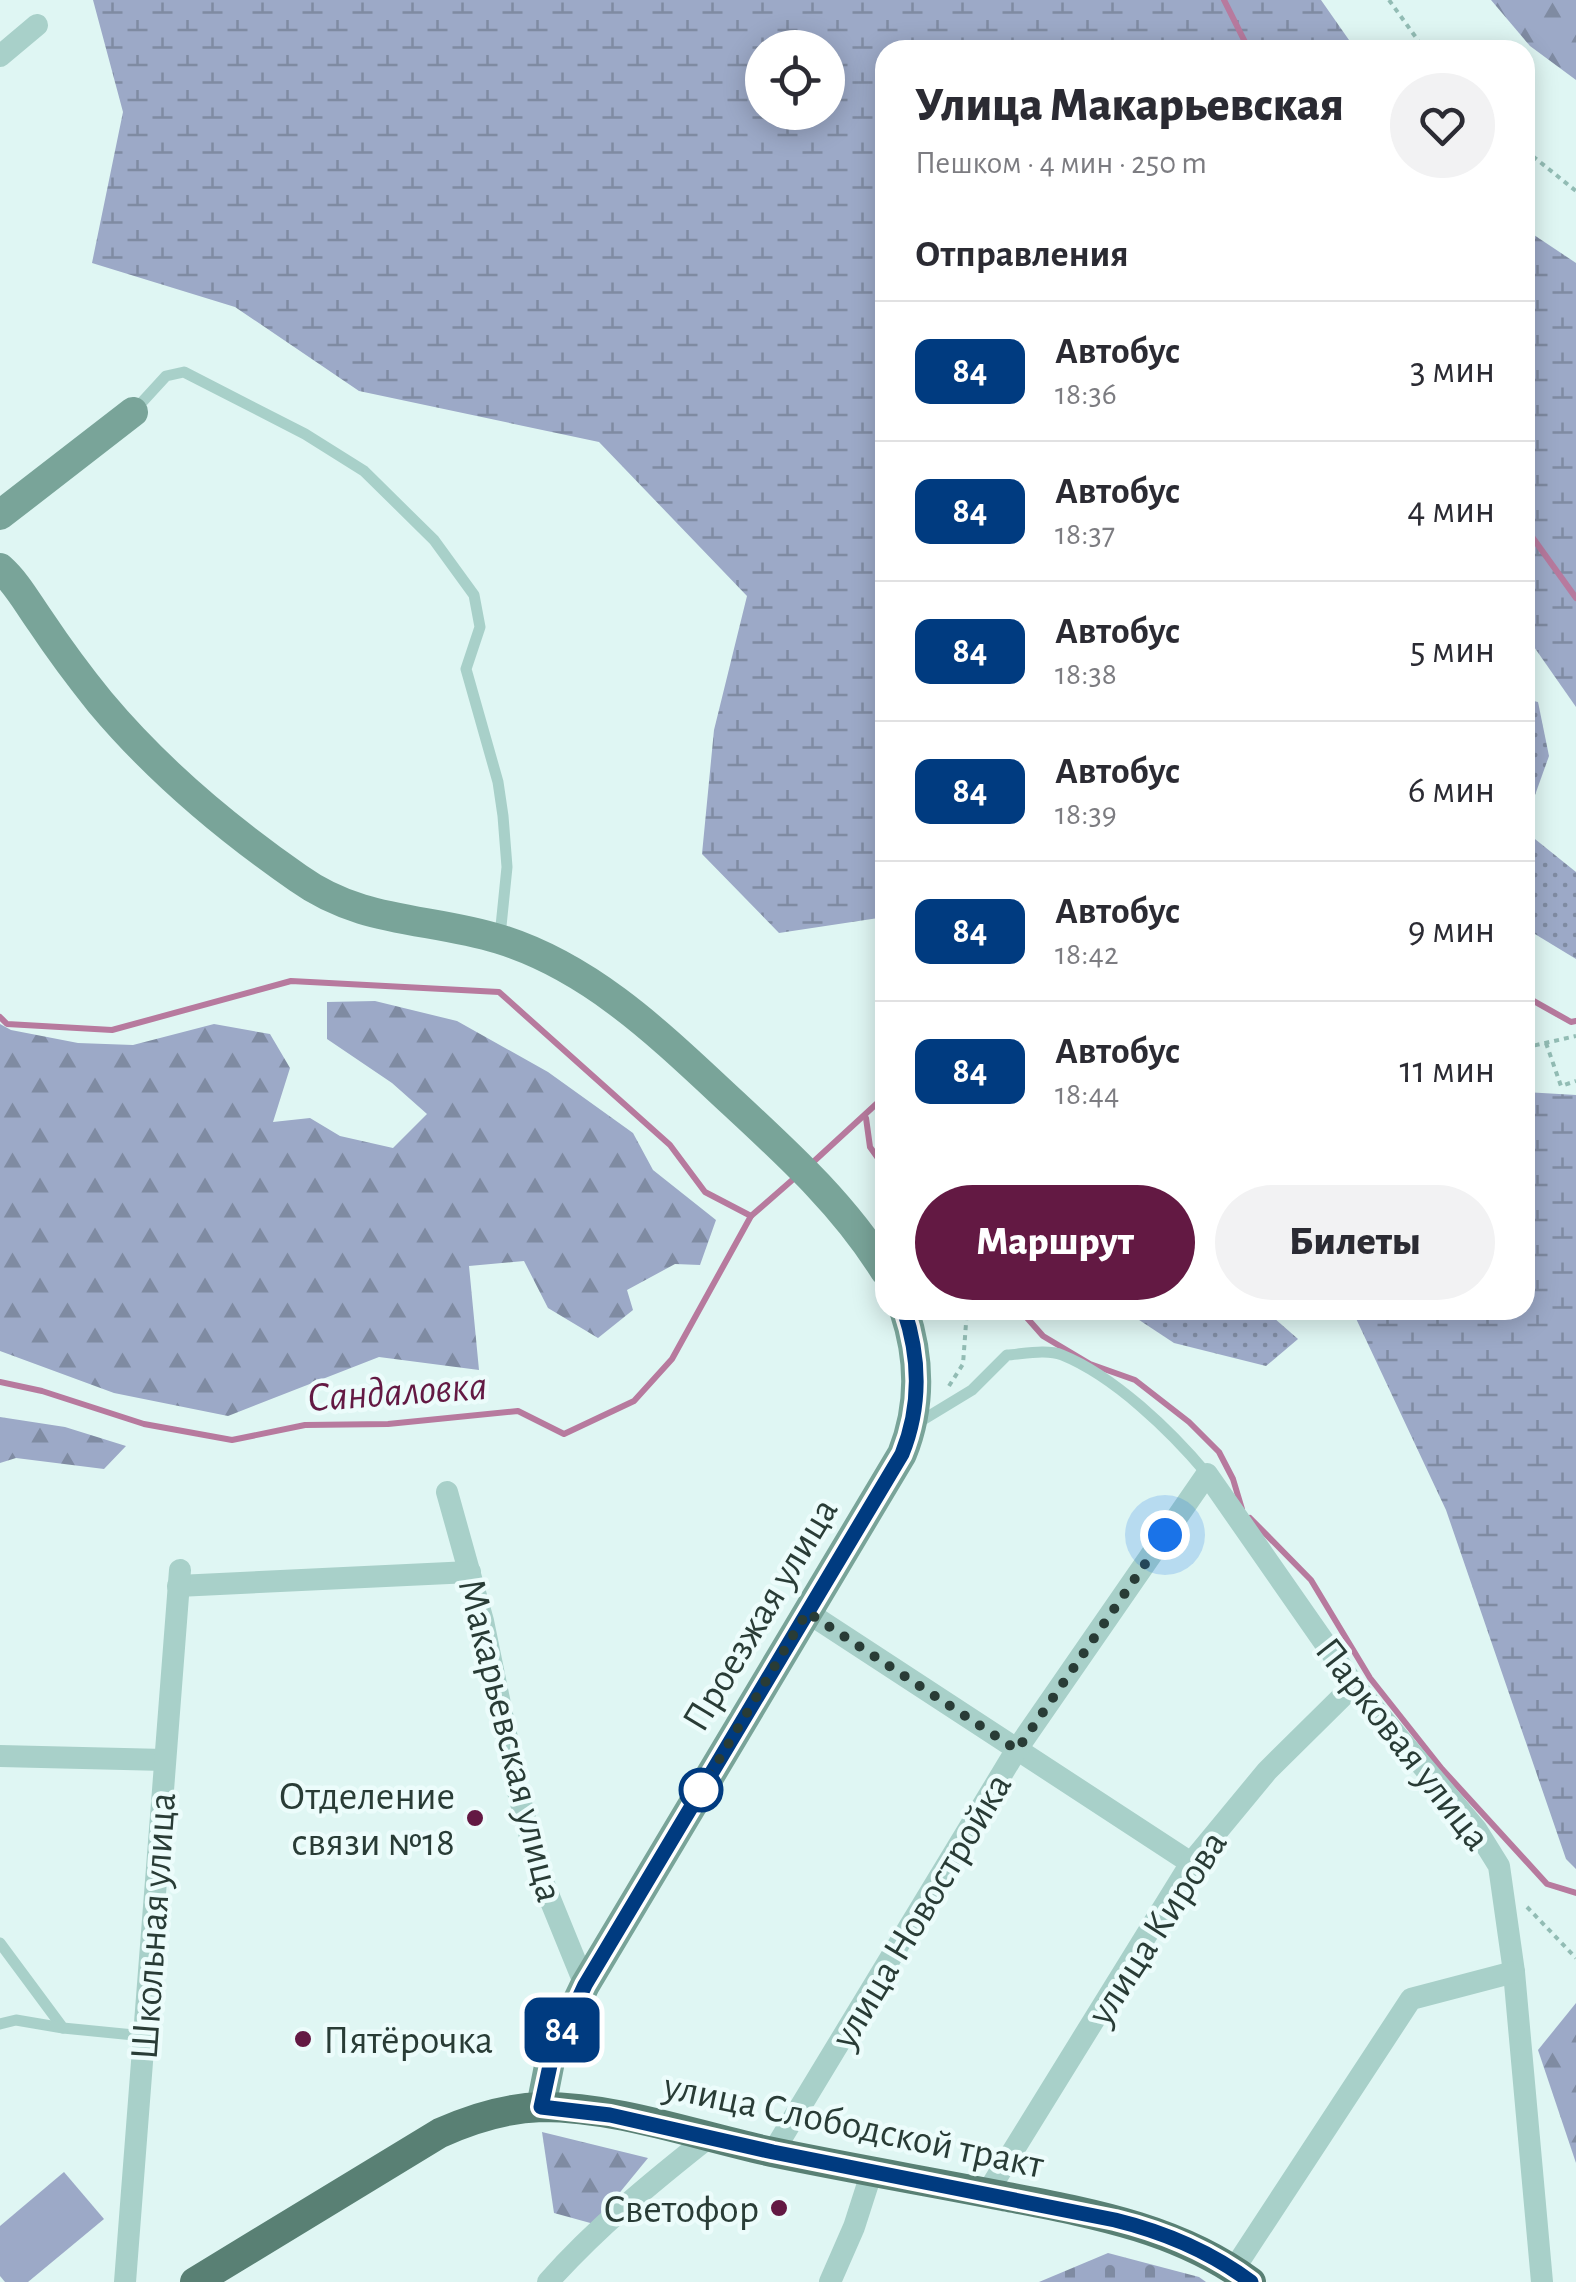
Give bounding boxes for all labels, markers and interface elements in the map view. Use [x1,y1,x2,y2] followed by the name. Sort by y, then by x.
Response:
[745,30,845,130] map controls
[745,30,845,130] button: locate
[1390,73,1495,178] button: heart
[915,82,1344,130] text: Улица Макарьевская
[915,147,1207,179] text: Пешком · 4 мин · 250 m
[915,236,1129,274] text: Отправления
[1055,333,1180,371] text: Автобус
[1410,352,1495,390] text: 3 мин
[953,354,987,389] text: 84
[1055,378,1117,410] text: 18:36
[1055,473,1180,511] text: Автобус
[1407,492,1495,530] text: 4 мин
[953,494,987,529] text: 84
[1055,518,1115,550] text: 18:37
[1055,613,1180,651] text: Автобус
[1410,632,1495,670] text: 5 мин
[953,634,987,669] text: 84
[1055,658,1117,690] text: 18:38
[1055,753,1180,791] text: Автобус
[1408,772,1495,810] text: 6 мин
[953,774,987,809] text: 84
[1055,798,1117,830] text: 18:39
[1055,893,1180,931] text: Автобус
[1408,912,1495,950] text: 9 мин
[953,914,987,949] text: 84
[1055,938,1118,970] text: 18:42
[1055,1033,1180,1071] text: Автобус
[1399,1052,1495,1090] text: 11 мин
[953,1054,987,1089] text: 84
[1055,1078,1119,1110] text: 18:44
[915,1185,1195,1300] button: Маршрут
[1215,1185,1495,1300] button: Билеты
[306,1365,489,1419] water label: Сандаловка
[676,1492,846,1738] street label: Проезжая улица
[1140,1510,1190,1560] your location
[451,1575,570,1906] street label: Макарьевская улица
[1307,1630,1497,1858] street label: Парковая улица
[824,1767,1019,2056] street label: улица Новостройка
[680,1769,722,1811] unlabelled marker
[279,1777,455,1863] place label: Отделение связи №18
[125,1791,183,2061] street label: Школьная улица
[464,1807,486,1829] marker: Отделение связи №18
[1080,1824,1235,2033] street label: улица Кирова
[517,1998,607,2062] line badge: 84
[545,2013,579,2048] text: 84
[323,2021,493,2061] place label: Пятёрочка
[292,2028,314,2050] marker: Пятёрочка
[659,2066,1048,2186] street label: улица Слободской тракт
[603,2190,759,2230] place label: Светофор
[768,2197,790,2219] marker: Светофор

